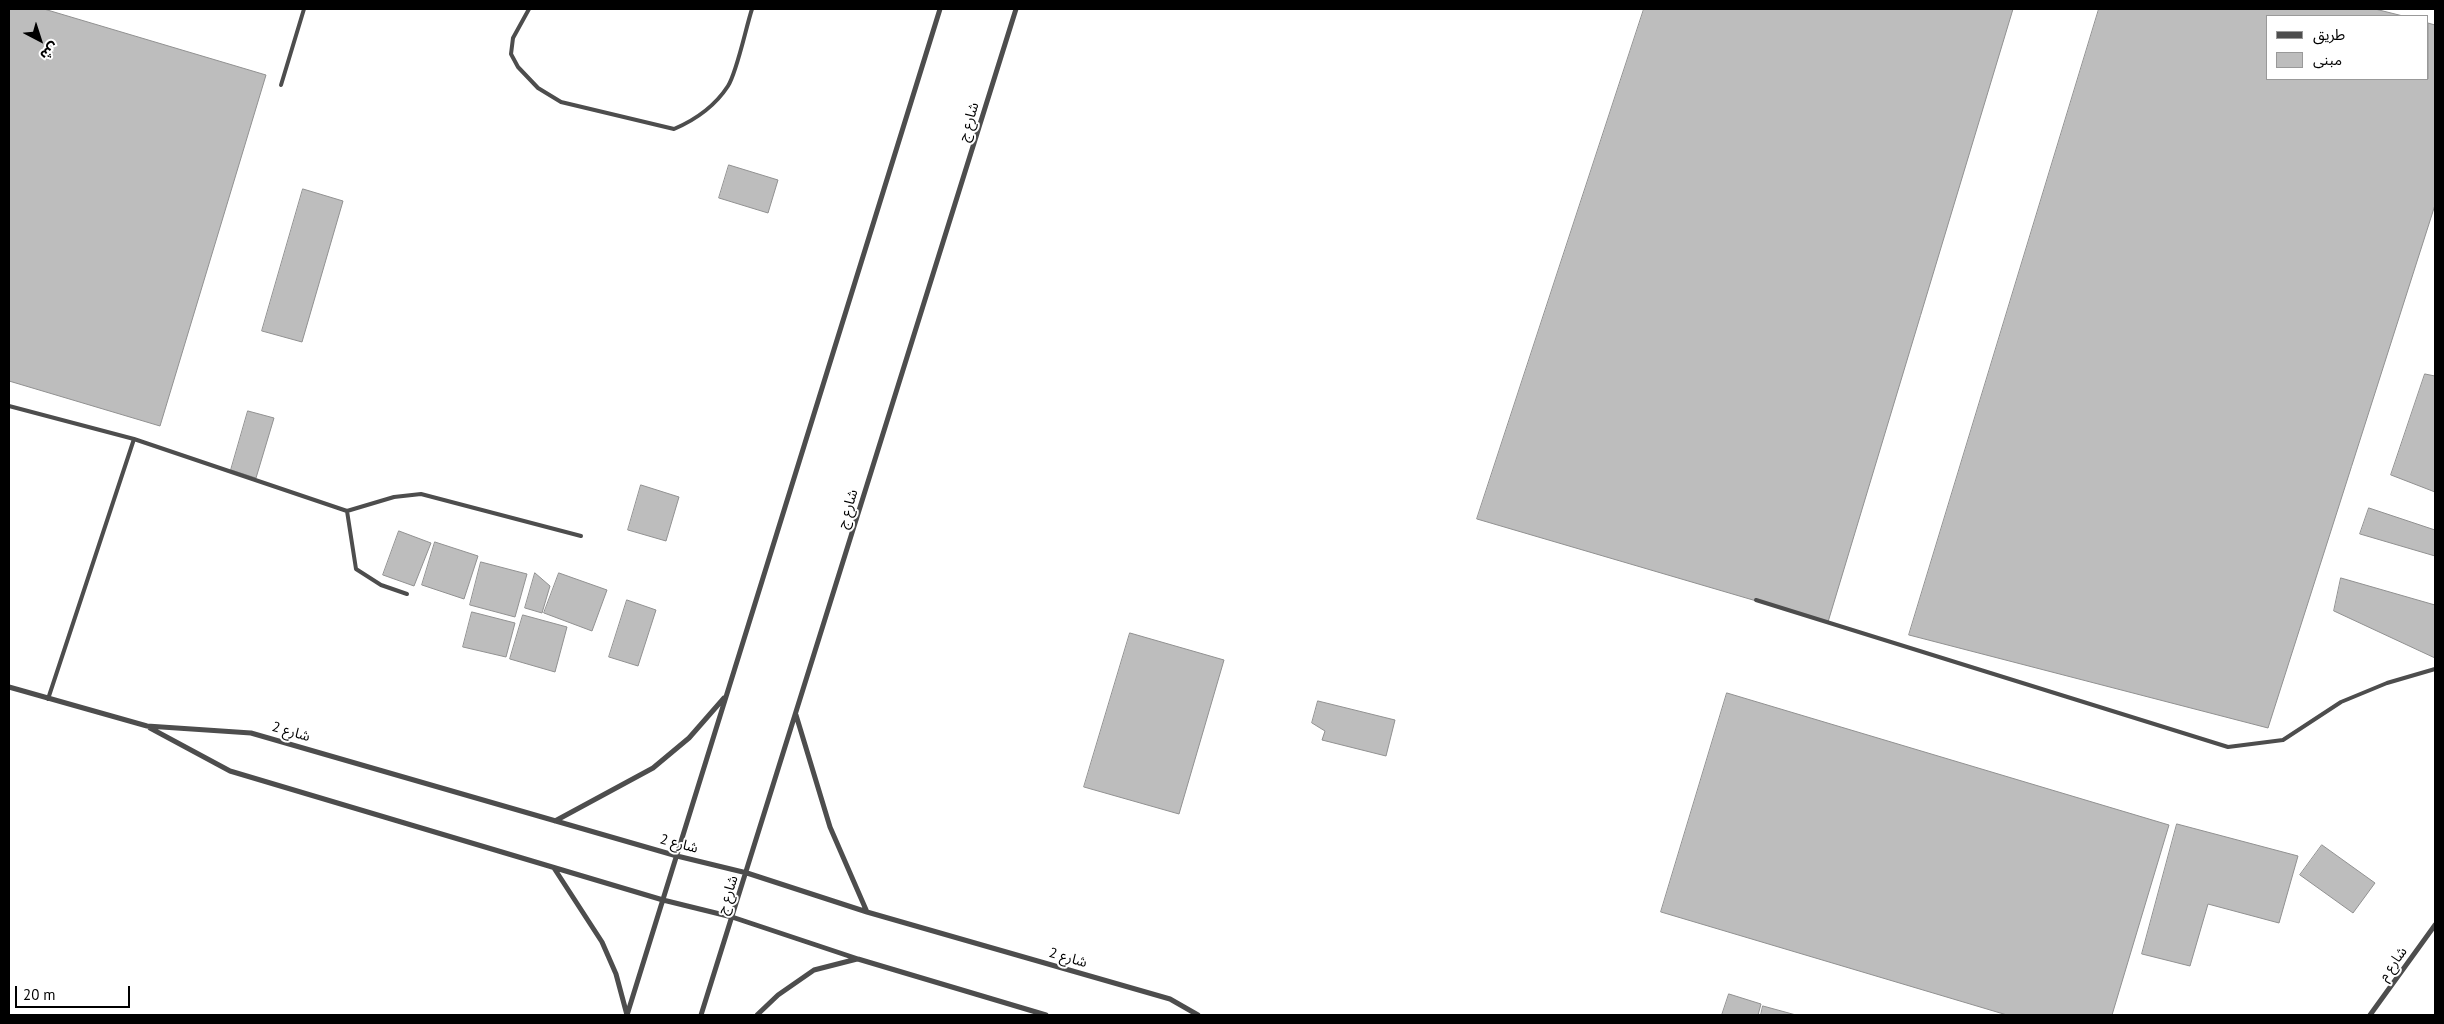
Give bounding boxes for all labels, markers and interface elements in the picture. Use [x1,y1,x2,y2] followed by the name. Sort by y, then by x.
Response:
[15,15,65,65] north arrow
[2266,15,2429,80] legend
[2313,25,2345,44] text: طريق
[37,38,63,65] text: ش
[2313,50,2342,69] text: مبنى
[955,100,983,144] street label: شارع ج
[834,487,862,531] street label: شارع ج
[270,719,312,745] street label: شارع 2
[658,831,700,857] street label: شارع 2
[714,873,742,917] street label: شارع ج
[2375,944,2411,984] street label: شارع م
[1047,945,1089,971] street label: شارع 2
[18,976,132,1008] scale bar
[23,985,56,1004] text: 20 m

